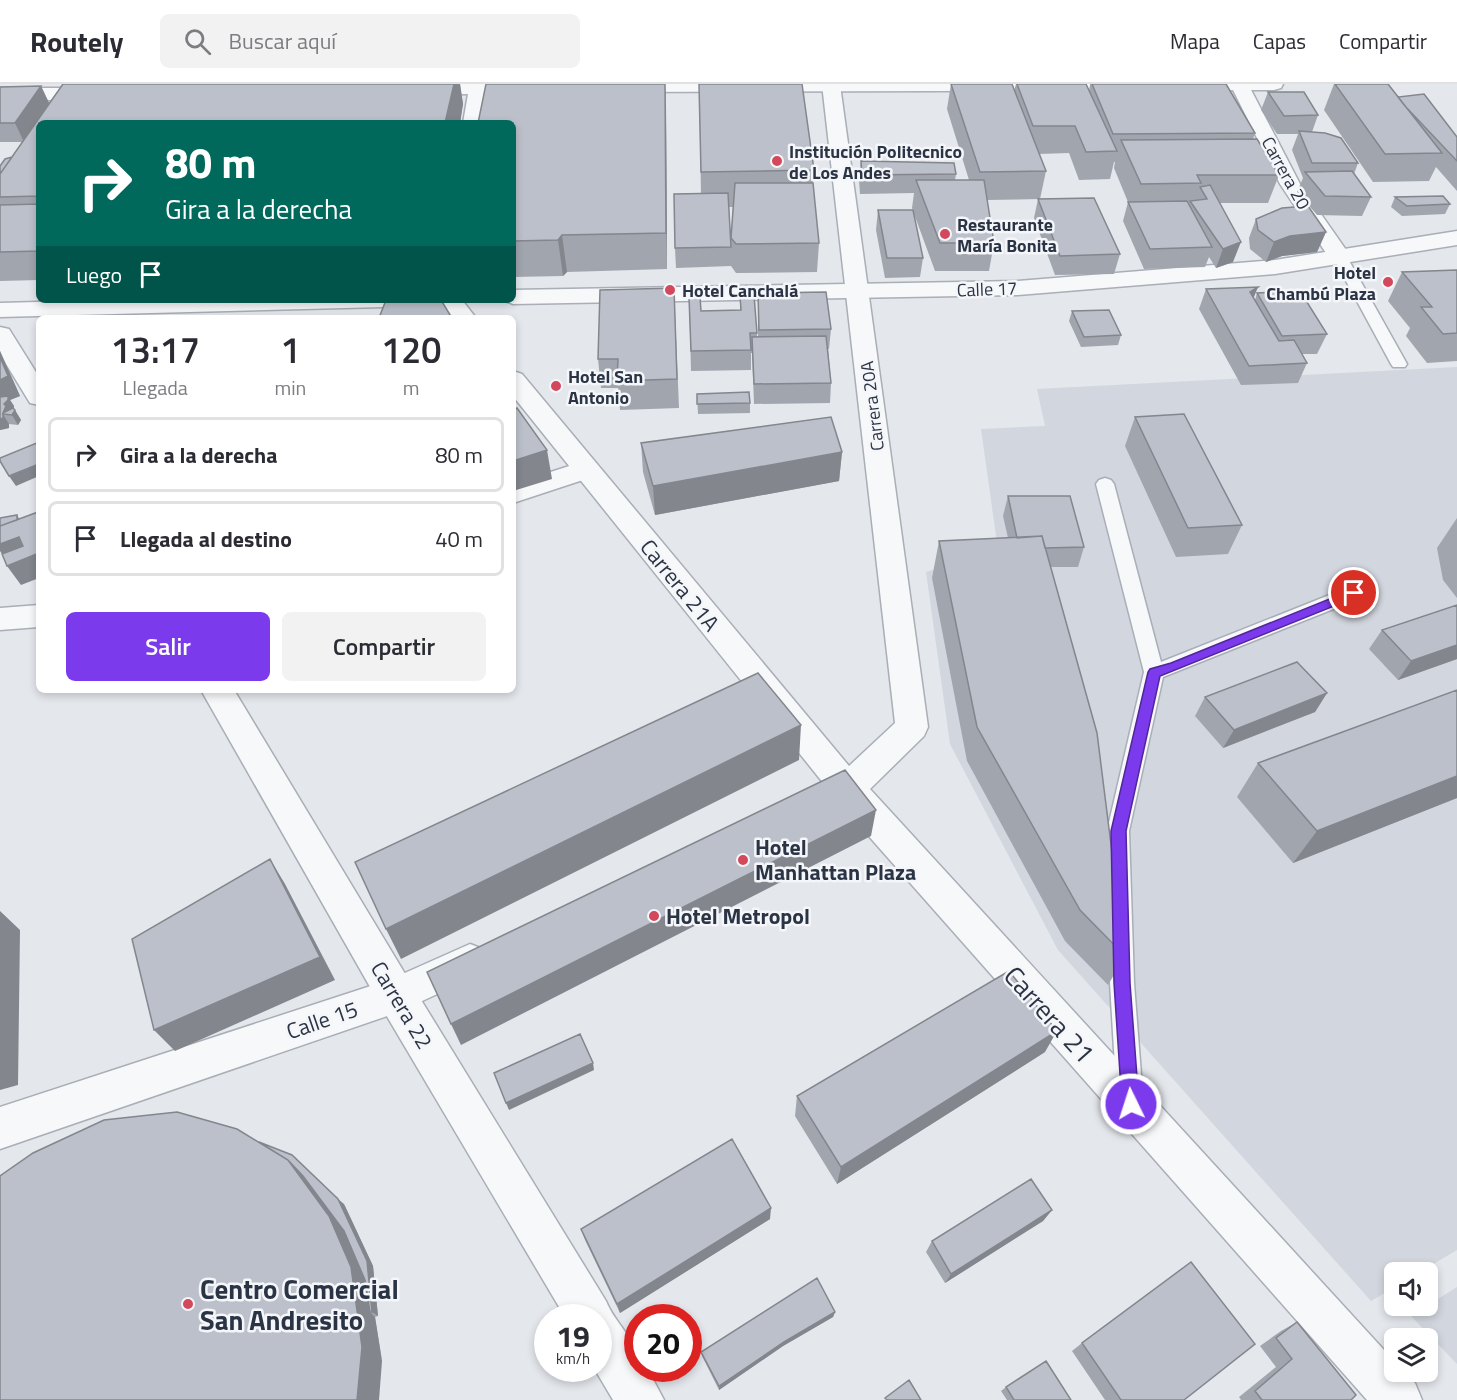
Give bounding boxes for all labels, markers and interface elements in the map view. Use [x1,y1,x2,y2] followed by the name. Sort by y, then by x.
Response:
[160,14,580,68] search box
[30,20,124,63] text: Routely
[229,24,336,58] text: Buscar aquí
[181,25,214,58] icon: search
[1170,25,1220,57] text: Mapa
[1253,25,1306,57] text: Capas
[1339,25,1427,57] text: Compartir
[165,130,257,194] text: 80 m
[1255,132,1317,214] street label: Carrera 20
[789,138,962,186] place label: Institución Politecnico de Los Andes
[66,144,144,222] icon: right
[770,154,784,168] marker: Institución Politecnico de Los Andes
[165,188,352,229] text: Gira a la derecha
[957,211,1057,259] place label: Restaurante María Bonita
[938,227,952,241] marker: Restaurante María Bonita
[66,258,122,292] text: Luego
[134,258,167,291] icon: arrive
[1266,259,1376,307] place label: Hotel Chambú Plaza
[956,274,1018,304] street label: Calle 17
[1381,275,1395,289] marker: Hotel Chambú Plaza
[682,277,798,304] place label: Hotel Canchalá
[663,283,677,297] marker: Hotel Canchalá
[111,322,200,377] text: 13:17
[280,322,300,377] text: 1
[381,322,441,377] text: 120
[853,359,891,452] street label: Carrera 20A
[568,363,643,411] place label: Hotel San Antonio
[123,372,188,403] text: Llegada
[274,372,306,403] text: min
[403,372,419,403] text: m
[549,379,563,393] marker: Hotel San Antonio
[69,438,102,471] icon: right
[120,438,277,472] text: Gira a la derecha
[435,438,483,472] text: 80 m
[69,522,102,555] icon: arrive
[120,522,292,556] text: Llegada al destino
[435,522,483,556] text: 40 m
[632,531,728,639] street label: Carrera 21A
[1328,567,1379,618] pin
[1337,576,1370,609] icon: arrive
[66,612,270,681] button: Salir
[282,612,486,681] button: Compartir
[755,830,916,889] place label: Hotel Manhattan Plaza
[736,853,750,867] marker: Hotel Manhattan Plaza
[666,899,810,933] place label: Hotel Metropol
[647,909,661,923] marker: Hotel Metropol
[362,955,442,1055] street label: Carrera 22
[995,956,1105,1072] street label: Carrera 21
[282,992,362,1048] street label: Calle 15
[1099,1072,1163,1136] position arrow
[1384,1262,1438,1382] map controls
[1384,1262,1438,1316] button: sound
[200,1268,399,1340] place label: Centro Comercial San Andresito
[181,1297,195,1311] marker: Centro Comercial San Andresito
[624,1304,702,1382] speed limit sign: 20
[556,1313,590,1359] text: 19
[1384,1328,1438,1382] button: layers
[556,1347,590,1370] text: km/h

